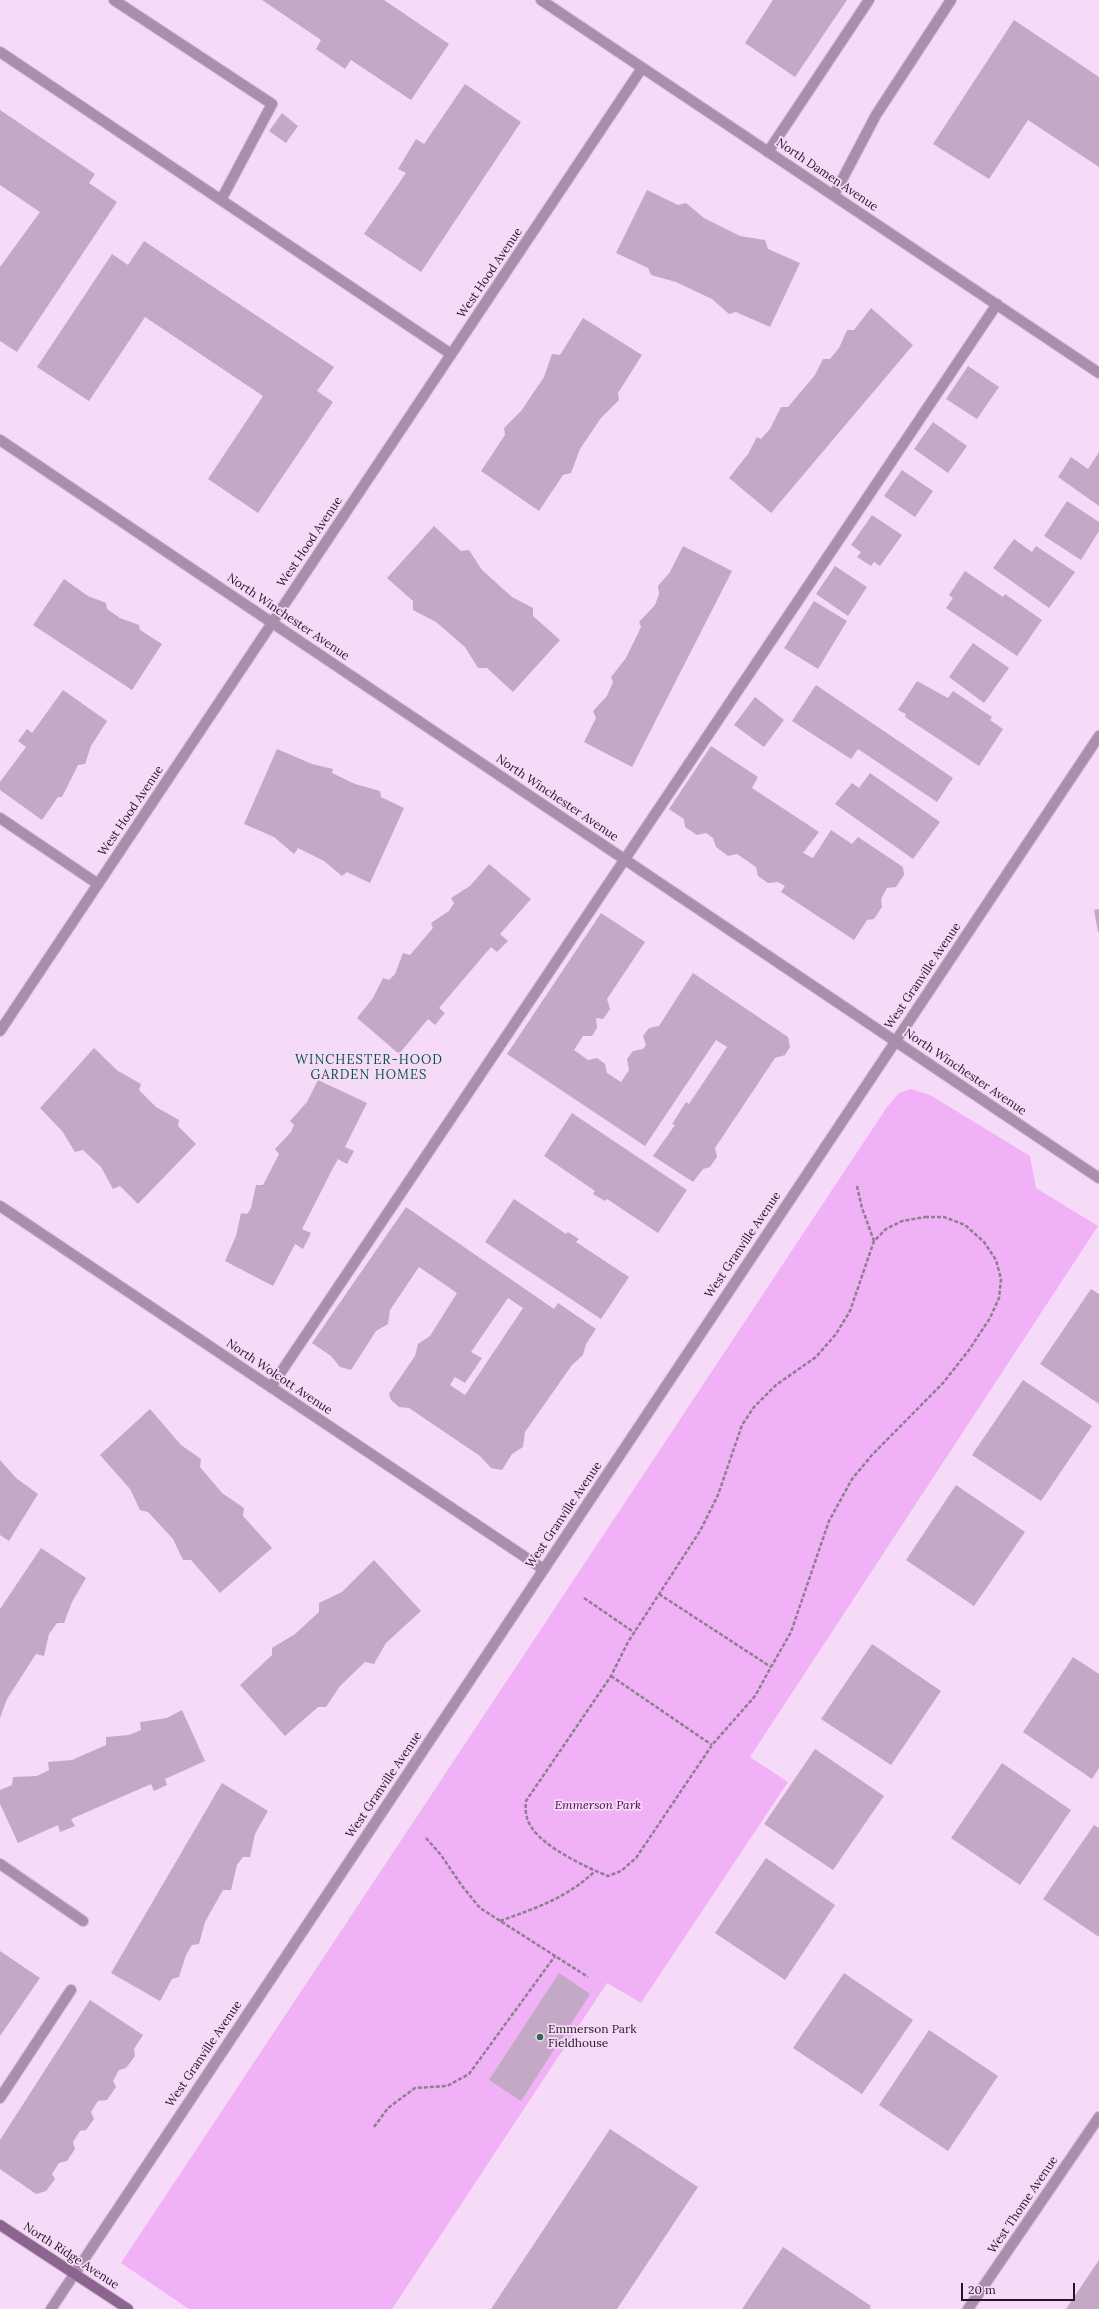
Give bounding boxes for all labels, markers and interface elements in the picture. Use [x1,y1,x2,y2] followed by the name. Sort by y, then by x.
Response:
[773,136,881,214] street label: North Damen Avenue
[455,225,525,321] street label: West Hood Avenue
[275,494,345,590] street label: West Hood Avenue
[224,571,352,663] street label: North Winchester Avenue
[493,752,621,844] street label: North Winchester Avenue
[96,763,166,859] street label: West Hood Avenue
[882,920,964,1032] street label: West Granville Avenue
[901,1026,1029,1118] street label: North Winchester Avenue
[295,1052,443,1083] district label: WINCHESTER-HOOD GARDEN HOMES
[702,1189,784,1301] street label: West Granville Avenue
[223,1336,335,1418] street label: North Wolcott Avenue
[523,1459,605,1571] street label: West Granville Avenue
[343,1729,425,1841] street label: West Granville Avenue
[555,1799,641,1813] park label: Emmerson Park
[163,1998,245,2110] street label: West Granville Avenue
[548,2023,637,2051] place label: Emmerson Park Fieldhouse
[535,2032,545,2042] marker: Emmerson Park Fieldhouse
[985,2154,1061,2256] street label: West Thome Avenue
[20,2220,122,2292] street label: North Ridge Avenue
[963,2275,1077,2301] scale bar
[968,2282,996,2297] text: 20 m

